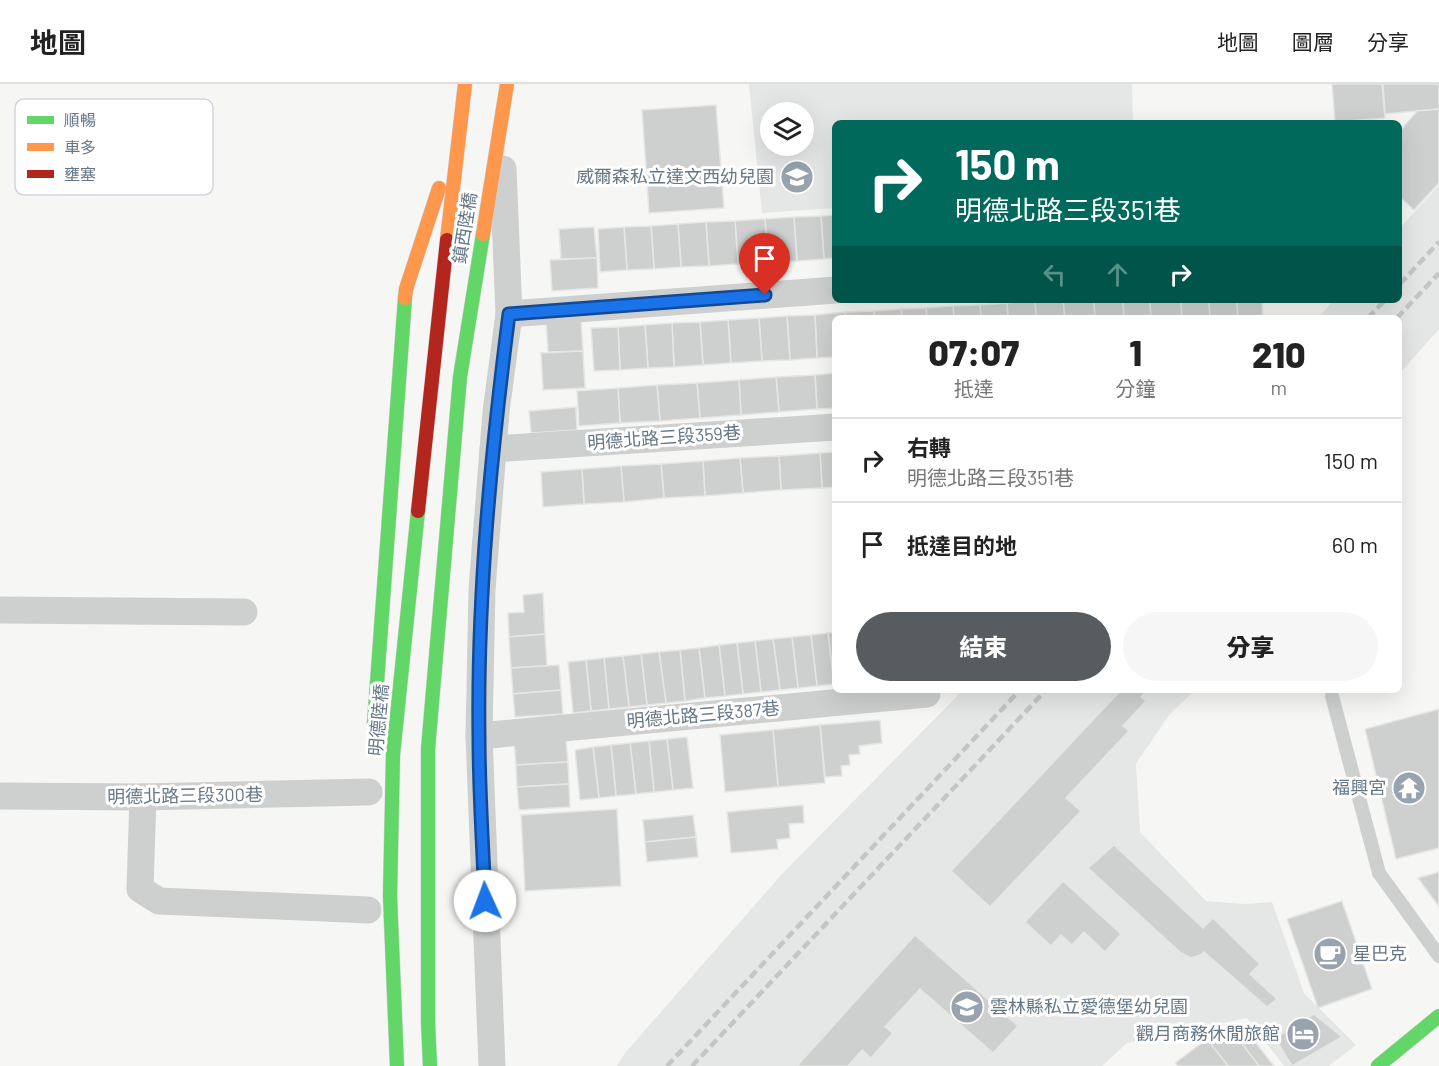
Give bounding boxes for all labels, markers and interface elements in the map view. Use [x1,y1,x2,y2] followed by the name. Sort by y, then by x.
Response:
[30,25,86,59] text: 地圖
[1217,29,1259,54] text: 地圖
[1292,29,1334,54] text: 圖層
[1367,29,1409,54] text: 分享
[15,99,213,195] legend
[760,102,814,156] map controls
[760,102,814,156] button: layers
[64,110,96,129] text: 順暢
[64,137,96,156] text: 車多
[955,138,1060,188] text: 150 m
[856,144,934,222] icon: right
[779,159,815,195] school or university icon: 威爾森私立達文西幼兒園
[64,164,96,183] text: 壅塞
[576,165,774,187] place label: 威爾森私立達文西幼兒園
[448,191,481,265] street label: 鎮西陸橋
[955,193,1180,225] text: 明德北路三段351巷
[739,233,790,295] pin
[748,242,781,275] icon: arrive
[1038,258,1071,291] icon: left
[1101,258,1134,291] icon: ahead
[1164,258,1197,291] icon: right
[928,330,1019,373] text: 07:07
[1129,330,1142,373] text: 1
[1252,332,1306,375] text: 210
[1270,375,1287,399] text: m
[954,376,994,400] text: 抵達
[1116,376,1156,400] text: 分鐘
[586,421,741,453] street label: 明德北路三段359巷
[907,434,951,460] text: 右轉
[856,444,889,477] icon: right
[1324,447,1378,473] text: 150 m
[907,465,1074,489] text: 明德北路三段351巷
[856,528,889,561] icon: arrive
[1332,531,1378,557] text: 60 m
[907,532,1017,558] text: 抵達目的地
[856,612,1111,681] button: 結束
[1123,612,1378,681] button: 分享
[364,683,392,757] street label: 明德陸橋
[626,696,780,732] street label: 明德北路三段387巷
[1391,770,1427,806] temple icon: 福興宮
[1332,776,1386,798] place label: 福興宮
[107,783,263,807] street label: 明德北路三段300巷
[453,869,517,933] position arrow
[1312,936,1348,972] cafe icon: 星巴克
[1353,942,1407,964] place label: 星巴克
[949,989,985,1025] school or university icon: 雲林縣私立愛德堡幼兒園
[990,995,1188,1017] place label: 雲林縣私立愛德堡幼兒園
[1285,1016,1321,1052] hotel icon: 觀月商務休閒旅館
[1136,1022,1280,1044] place label: 觀月商務休閒旅館

